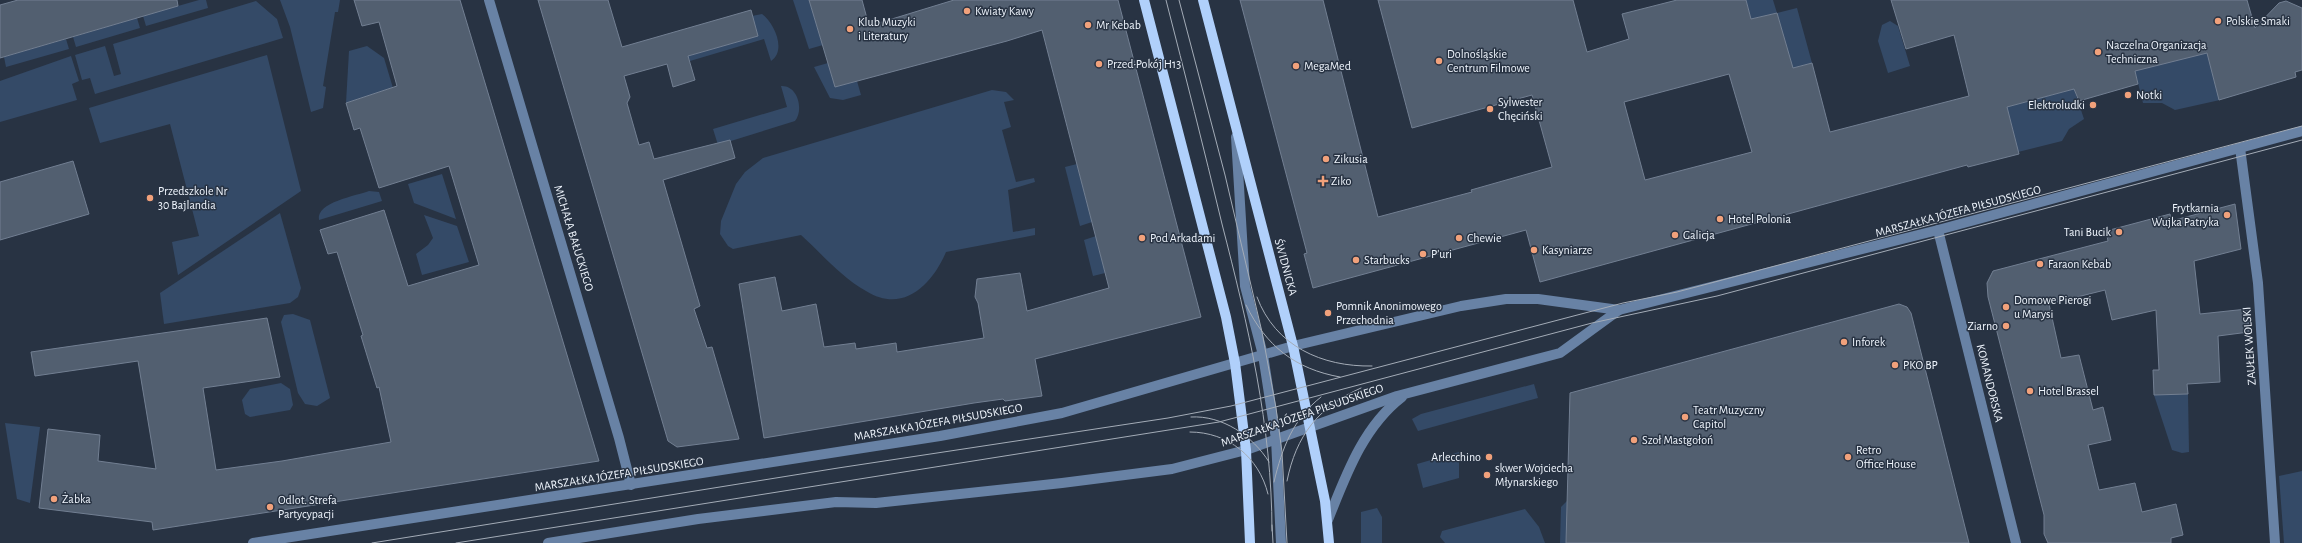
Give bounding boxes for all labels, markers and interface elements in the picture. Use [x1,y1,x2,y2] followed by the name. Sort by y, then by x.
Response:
[975,5,1034,18] place label: Kwiaty Kawy
[962,6,972,16] marker: Kwiaty Kawy
[2226,15,2290,27] place label: Polskie Smaki
[858,16,916,43] place label: Klub Muzyki i Literatury
[2213,16,2223,26] marker: Polskie Smaki
[1096,19,1141,31] place label: Mr Kebab
[1083,20,1093,30] marker: Mr Kebab
[845,24,855,34] marker: Klub Muzyki i Literatury
[2106,39,2207,65] place label: Naczelna Organizacja Techniczna
[2093,47,2103,57] marker: Naczelna Organizacja Techniczna
[1447,48,1530,74] place label: Dolnośląskie Centrum Filmowe
[1434,56,1444,66] marker: Dolnośląskie Centrum Filmowe
[1107,58,1181,71] place label: Przed·Pokój H13
[1094,59,1104,69] marker: Przed·Pokój H13
[1304,60,1351,72] place label: MegaMed
[1291,61,1301,71] marker: MegaMed
[2136,89,2162,101] place label: Notki
[2123,90,2133,100] marker: Notki
[1498,96,1543,122] place label: Sylwester Chęciński
[2028,99,2085,111] place label: Elektroludki
[2088,100,2098,110] marker: Elektroludki
[1485,104,1495,114] marker: Sylwester Chęciński
[1334,153,1368,165] place label: Zikusia
[1321,154,1331,164] marker: Zikusia
[1331,175,1352,187] place label: Ziko
[1318,176,1328,186] marker: Ziko
[1874,182,2043,239] street label: MARSZAŁKA JÓZEFA PIŁSUDSKIEGO
[552,183,596,293] street label: MICHAŁA BAŁUCKIEGO
[158,185,228,212] place label: Przedszkole Nr 30 Bajlandia
[145,193,155,203] marker: Przedszkole Nr 30 Bajlandia
[2152,202,2219,229] place label: Frytkarnia Wujka Patryka
[2222,210,2232,220] marker: Frytkarnia Wujka Patryka
[1728,213,1791,225] place label: Hotel Polonia
[1715,214,1725,224] marker: Hotel Polonia
[2064,226,2112,238] place label: Tani Bucik
[2114,227,2124,237] marker: Tani Bucik
[1683,229,1715,242] place label: Galicja
[1670,230,1680,240] marker: Galicja
[1150,232,1215,244] place label: Pod Arkadami
[1467,232,1502,244] place label: Chewie
[1137,233,1147,243] marker: Pod Arkadami
[1454,233,1464,243] marker: Chewie
[1273,237,1301,297] street label: ŚWIDNICKA
[1542,244,1592,257] place label: Kasyniarze
[1529,245,1539,255] marker: Kasyniarze
[1431,248,1452,260] place label: Pʼuri
[1418,249,1428,259] marker: Pʼuri
[1364,254,1410,266] place label: Starbucks
[1351,255,1361,265] marker: Starbucks
[2048,258,2111,270] place label: Faraon Kebab
[2035,259,2045,269] marker: Faraon Kebab
[2014,294,2091,321] place label: Domowe Pierogi u Marysi
[1336,300,1442,326] place label: Pomnik Anonimowego Przechodnia
[2001,302,2011,312] marker: Domowe Pierogi u Marysi
[2240,306,2258,386] street label: ZAUŁEK WOLSKI
[1323,308,1333,318] marker: Pomnik Anonimowego Przechodnia
[1967,320,1998,332] place label: Ziarno
[2001,321,2011,331] marker: Ziarno
[1852,336,1886,348] place label: Inforek
[1839,337,1849,347] marker: Inforek
[1975,343,2005,423] street label: KOMANDORSKA
[1903,359,1938,371] place label: PKO BP
[1890,360,1900,370] marker: PKO BP
[1219,380,1385,449] street label: MARSZAŁKA JÓZEFA PIŁSUDSKIEGO
[2038,385,2099,397] place label: Hotel Brassel
[2025,386,2035,396] marker: Hotel Brassel
[853,400,1024,443] street label: MARSZAŁKA JÓZEFA PIŁSUDSKIEGO
[1693,404,1765,430] place label: Teatr Muzyczny Capitol
[1680,412,1690,422] marker: Teatr Muzyczny Capitol
[1642,434,1713,446] place label: Szoł Mastgołoń
[1629,435,1639,445] marker: Szoł Mastgołoń
[1856,444,1916,470] place label: Retro Office House
[1431,451,1481,463] place label: Arlecchino
[1484,452,1494,462] marker: Arlecchino
[1843,452,1853,462] marker: Retro Office House
[533,454,705,493] street label: MARSZAŁKA JÓZEFA PIŁSUDSKIEGO
[1495,462,1573,489] place label: skwer Wojciecha Młynarskiego
[1482,470,1492,480] marker: skwer Wojciecha Młynarskiego
[62,492,91,505] place label: Żabka
[49,494,59,504] marker: Żabka
[278,494,337,521] place label: Odlot. Strefa Partycypacji
[265,502,275,512] marker: Odlot. Strefa Partycypacji

